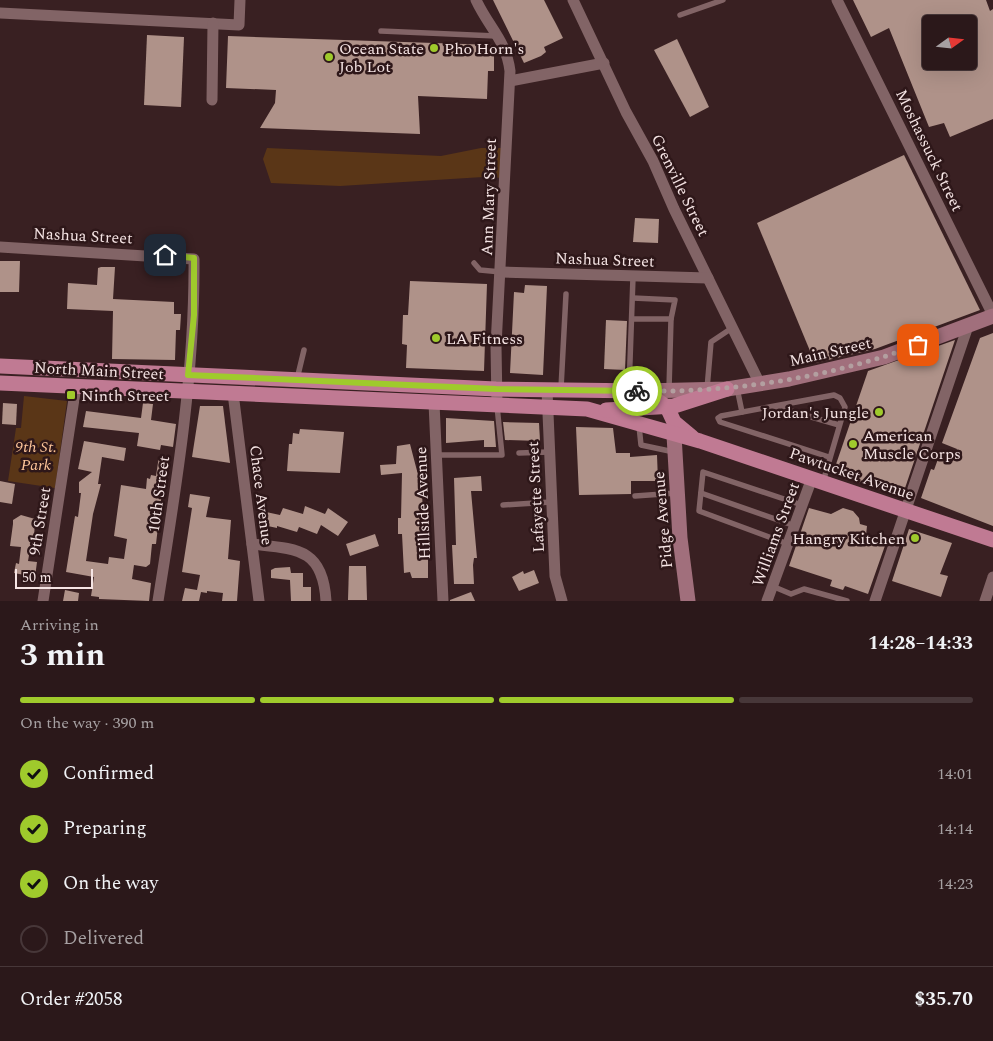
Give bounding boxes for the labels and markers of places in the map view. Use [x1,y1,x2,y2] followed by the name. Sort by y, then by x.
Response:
[339,37,424,79] place label: Ocean State Job Lot
[444,37,524,61] place label: Pho Horn's
[428,42,440,54] marker: Pho Horn's
[323,51,335,63] marker: Ocean State Job Lot
[144,234,186,276] pin
[897,324,939,366] pin
[446,327,523,351] place label: LA Fitness
[430,332,442,344] marker: LA Fitness
[81,384,169,408] place label: Ninth Street
[65,389,77,401] marker: Ninth Street
[762,401,869,425] place label: Jordan's Jungle
[873,406,885,418] marker: Jordan's Jungle
[863,424,961,466] place label: American Muscle Corps
[847,438,859,450] marker: American Muscle Corps
[792,527,905,551] place label: Hangry Kitchen
[909,532,921,544] marker: Hangry Kitchen

